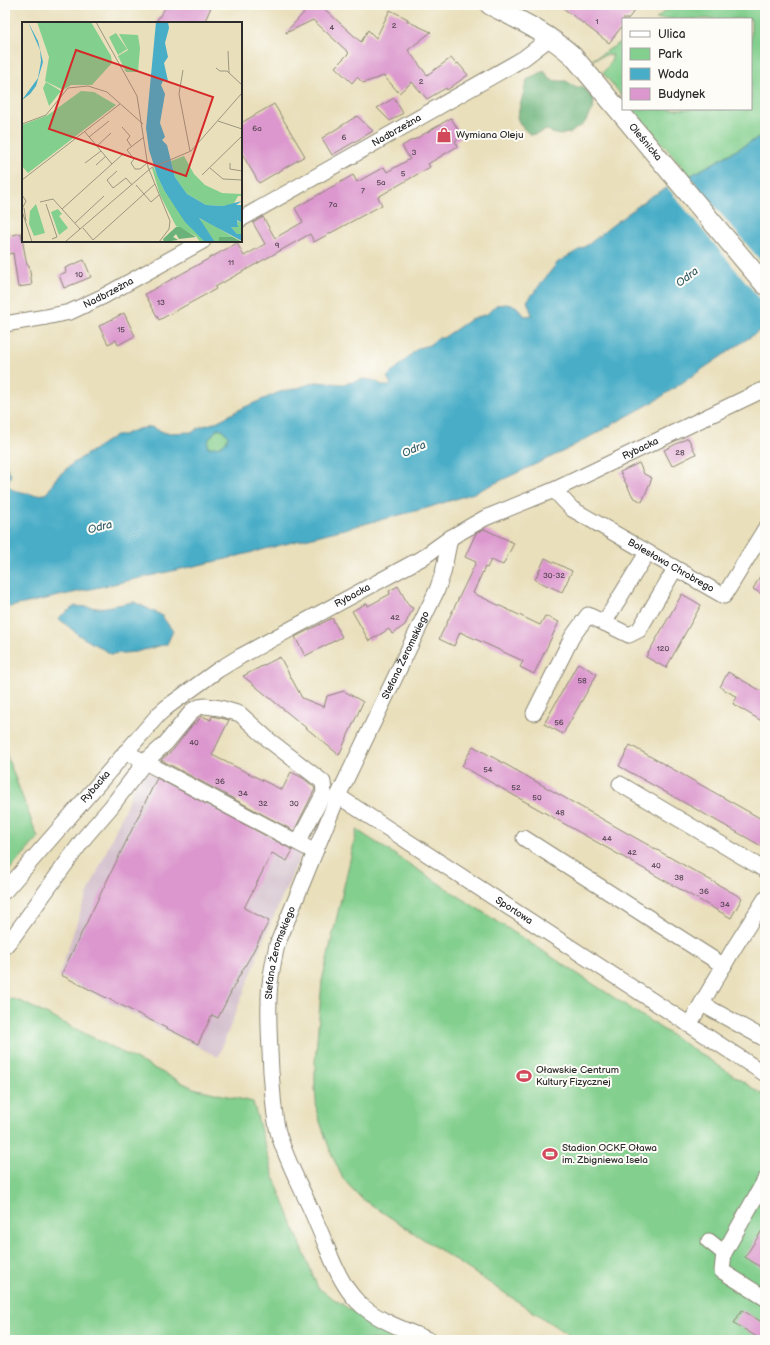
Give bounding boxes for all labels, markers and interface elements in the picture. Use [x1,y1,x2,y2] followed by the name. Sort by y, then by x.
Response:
[595,17,599,26] house number: 1
[622,18,752,110] legend
[392,21,397,30] house number: 2
[22,22,242,242] inset map
[330,23,335,32] house number: 4
[658,27,686,42] text: Ulica
[658,47,682,62] text: Park
[658,67,689,82] text: Woda
[419,77,424,86] house number: 2
[658,87,705,102] text: Budynek
[370,112,424,149] street label: Nadbrzeżna
[626,121,664,163] street label: Oleśnicka
[252,124,262,133] house number: 6a
[435,126,453,144] shop icon: Wymiana Oleju
[456,129,523,141] place label: Wymiana Oleju
[342,133,347,142] house number: 6
[412,148,417,157] house number: 3
[401,169,406,178] house number: 5
[376,178,386,187] house number: 5a
[361,186,365,195] house number: 7
[329,200,338,209] house number: 7a
[275,241,280,250] house number: 9
[228,258,234,267] house number: 11
[673,264,701,290] water label: Odra
[75,270,83,279] house number: 10
[81,275,136,311] street label: Nadbrzeżna
[157,298,165,307] house number: 13
[117,325,125,334] house number: 15
[620,435,661,462] street label: Rybacka
[400,438,428,460] water label: Odra
[675,448,685,457] house number: 28
[86,518,114,536] water label: Odra
[625,536,716,595] street label: Bolesława Chrobrego
[543,571,565,580] house number: 30-32
[333,581,373,610] street label: Rybacka
[379,609,432,701] street label: Stefana Żeromskiego
[390,613,400,622] house number: 42
[657,644,670,653] house number: 120
[577,676,587,685] house number: 58
[554,718,564,727] house number: 56
[189,738,199,747] house number: 40
[483,765,493,774] house number: 54
[78,768,113,805] street label: Rybacka
[215,777,225,786] house number: 36
[511,783,521,792] house number: 52
[238,789,248,798] house number: 34
[532,793,542,802] house number: 50
[258,799,268,808] house number: 32
[289,799,299,808] house number: 30
[555,808,565,817] house number: 48
[602,834,612,843] house number: 44
[627,848,637,857] house number: 42
[651,861,661,870] house number: 40
[674,873,684,882] house number: 38
[699,887,709,896] house number: 36
[493,894,535,927] street label: Sportowa
[720,900,730,909] house number: 34
[263,904,298,999] street label: Stefana Żeromskiego
[536,1064,619,1088] place label: Oławskie Centrum Kultury Fizycznej
[515,1067,533,1085] sports icon: Oławskie Centrum Kultury Fizycznej
[562,1142,657,1166] place label: Stadion OCKF Oława im. Zbigniewa Isela
[541,1145,559,1163] sports icon: Stadion OCKF Oława im. Zbigniewa Isela

